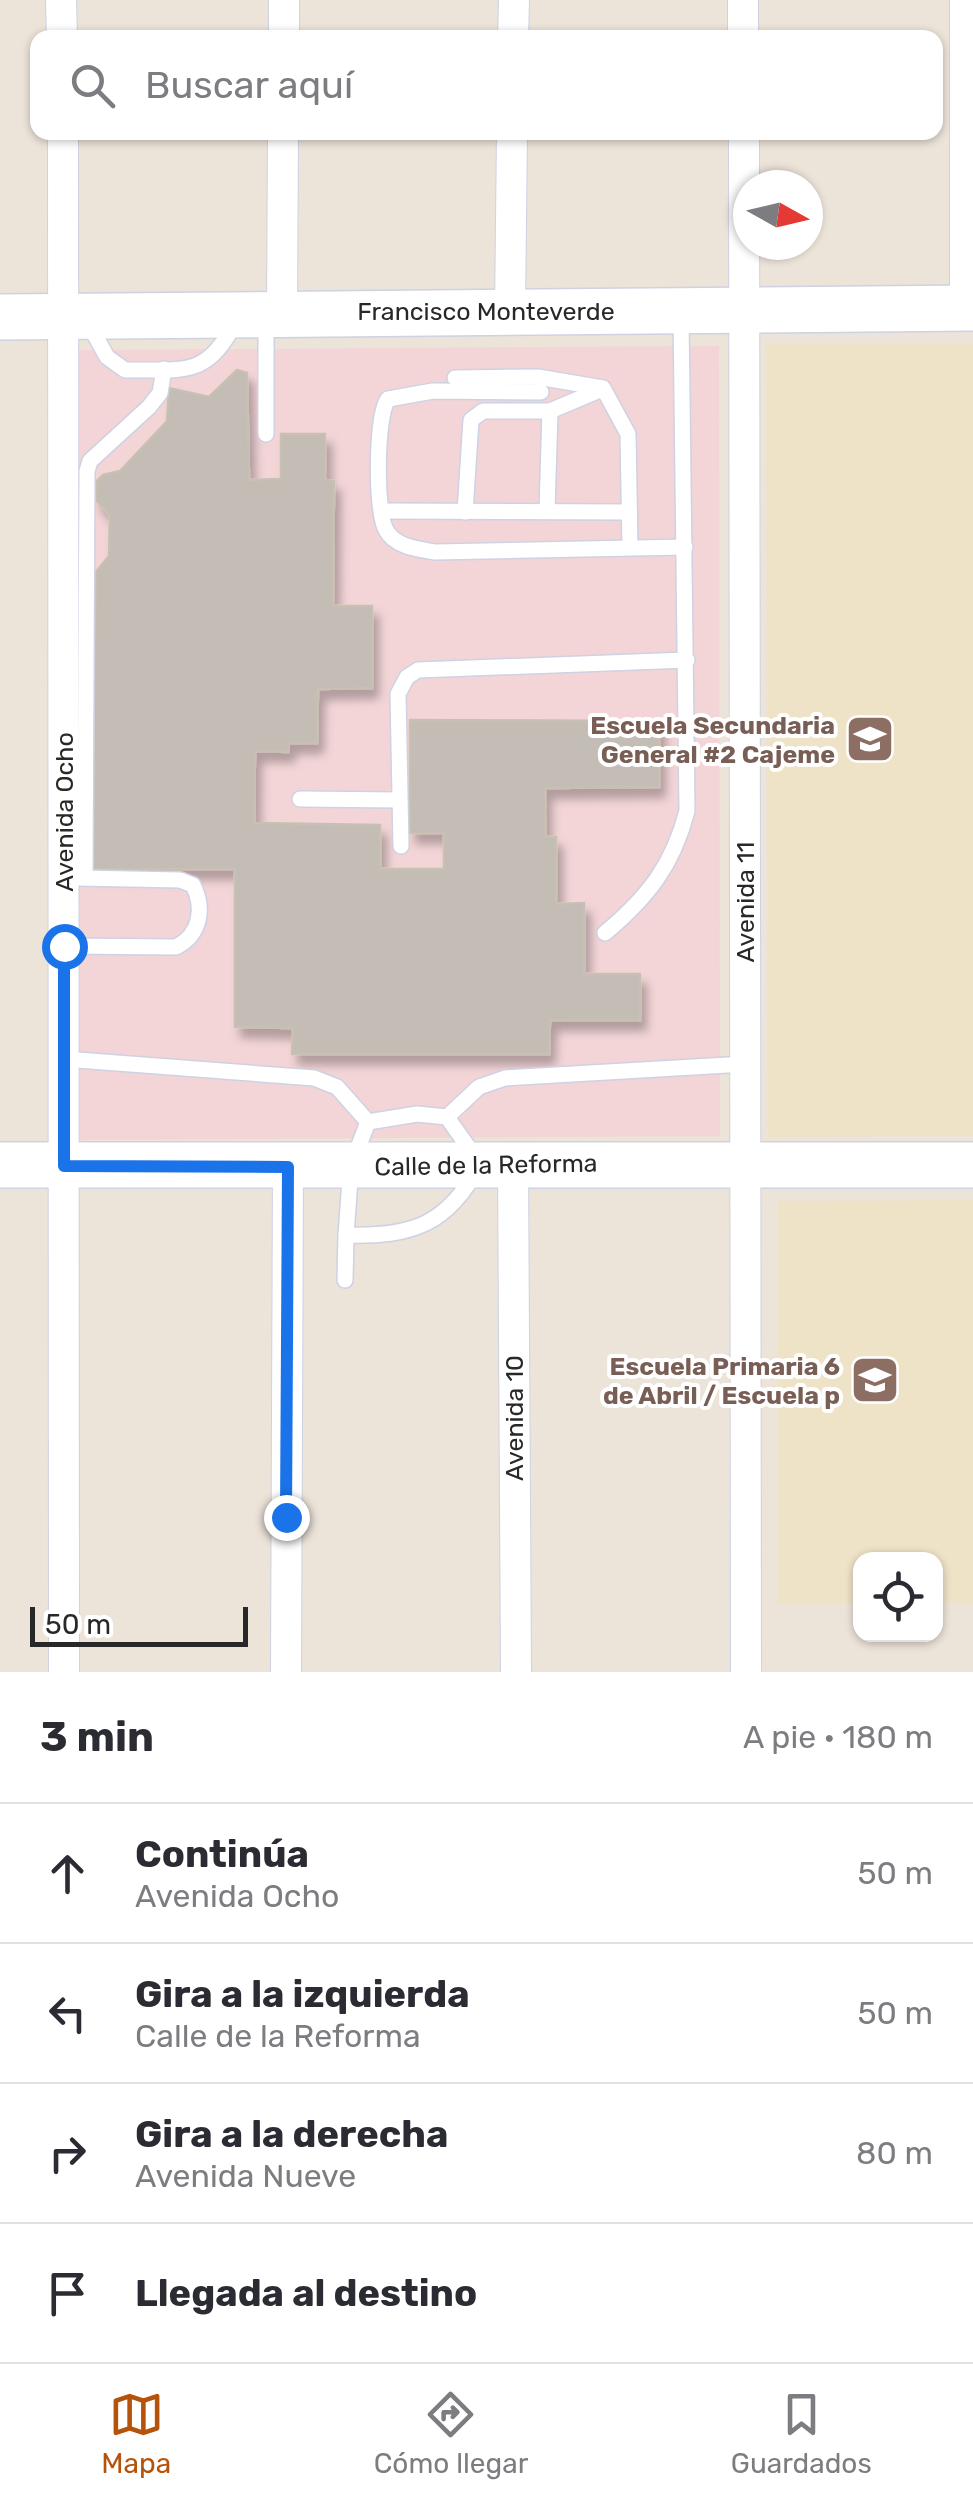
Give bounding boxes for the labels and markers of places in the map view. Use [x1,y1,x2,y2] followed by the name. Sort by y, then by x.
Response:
[590,711,835,769] place label: Escuela Secundaria General #2 Cajeme
[844,713,896,765] school or university icon: Escuela Secundaria General #2 Cajeme
[603,1352,840,1410] place label: Escuela Primaria 6 de Abril / Escuela p
[849,1354,901,1406] school or university icon: Escuela Primaria 6 de Abril / Escuela p

